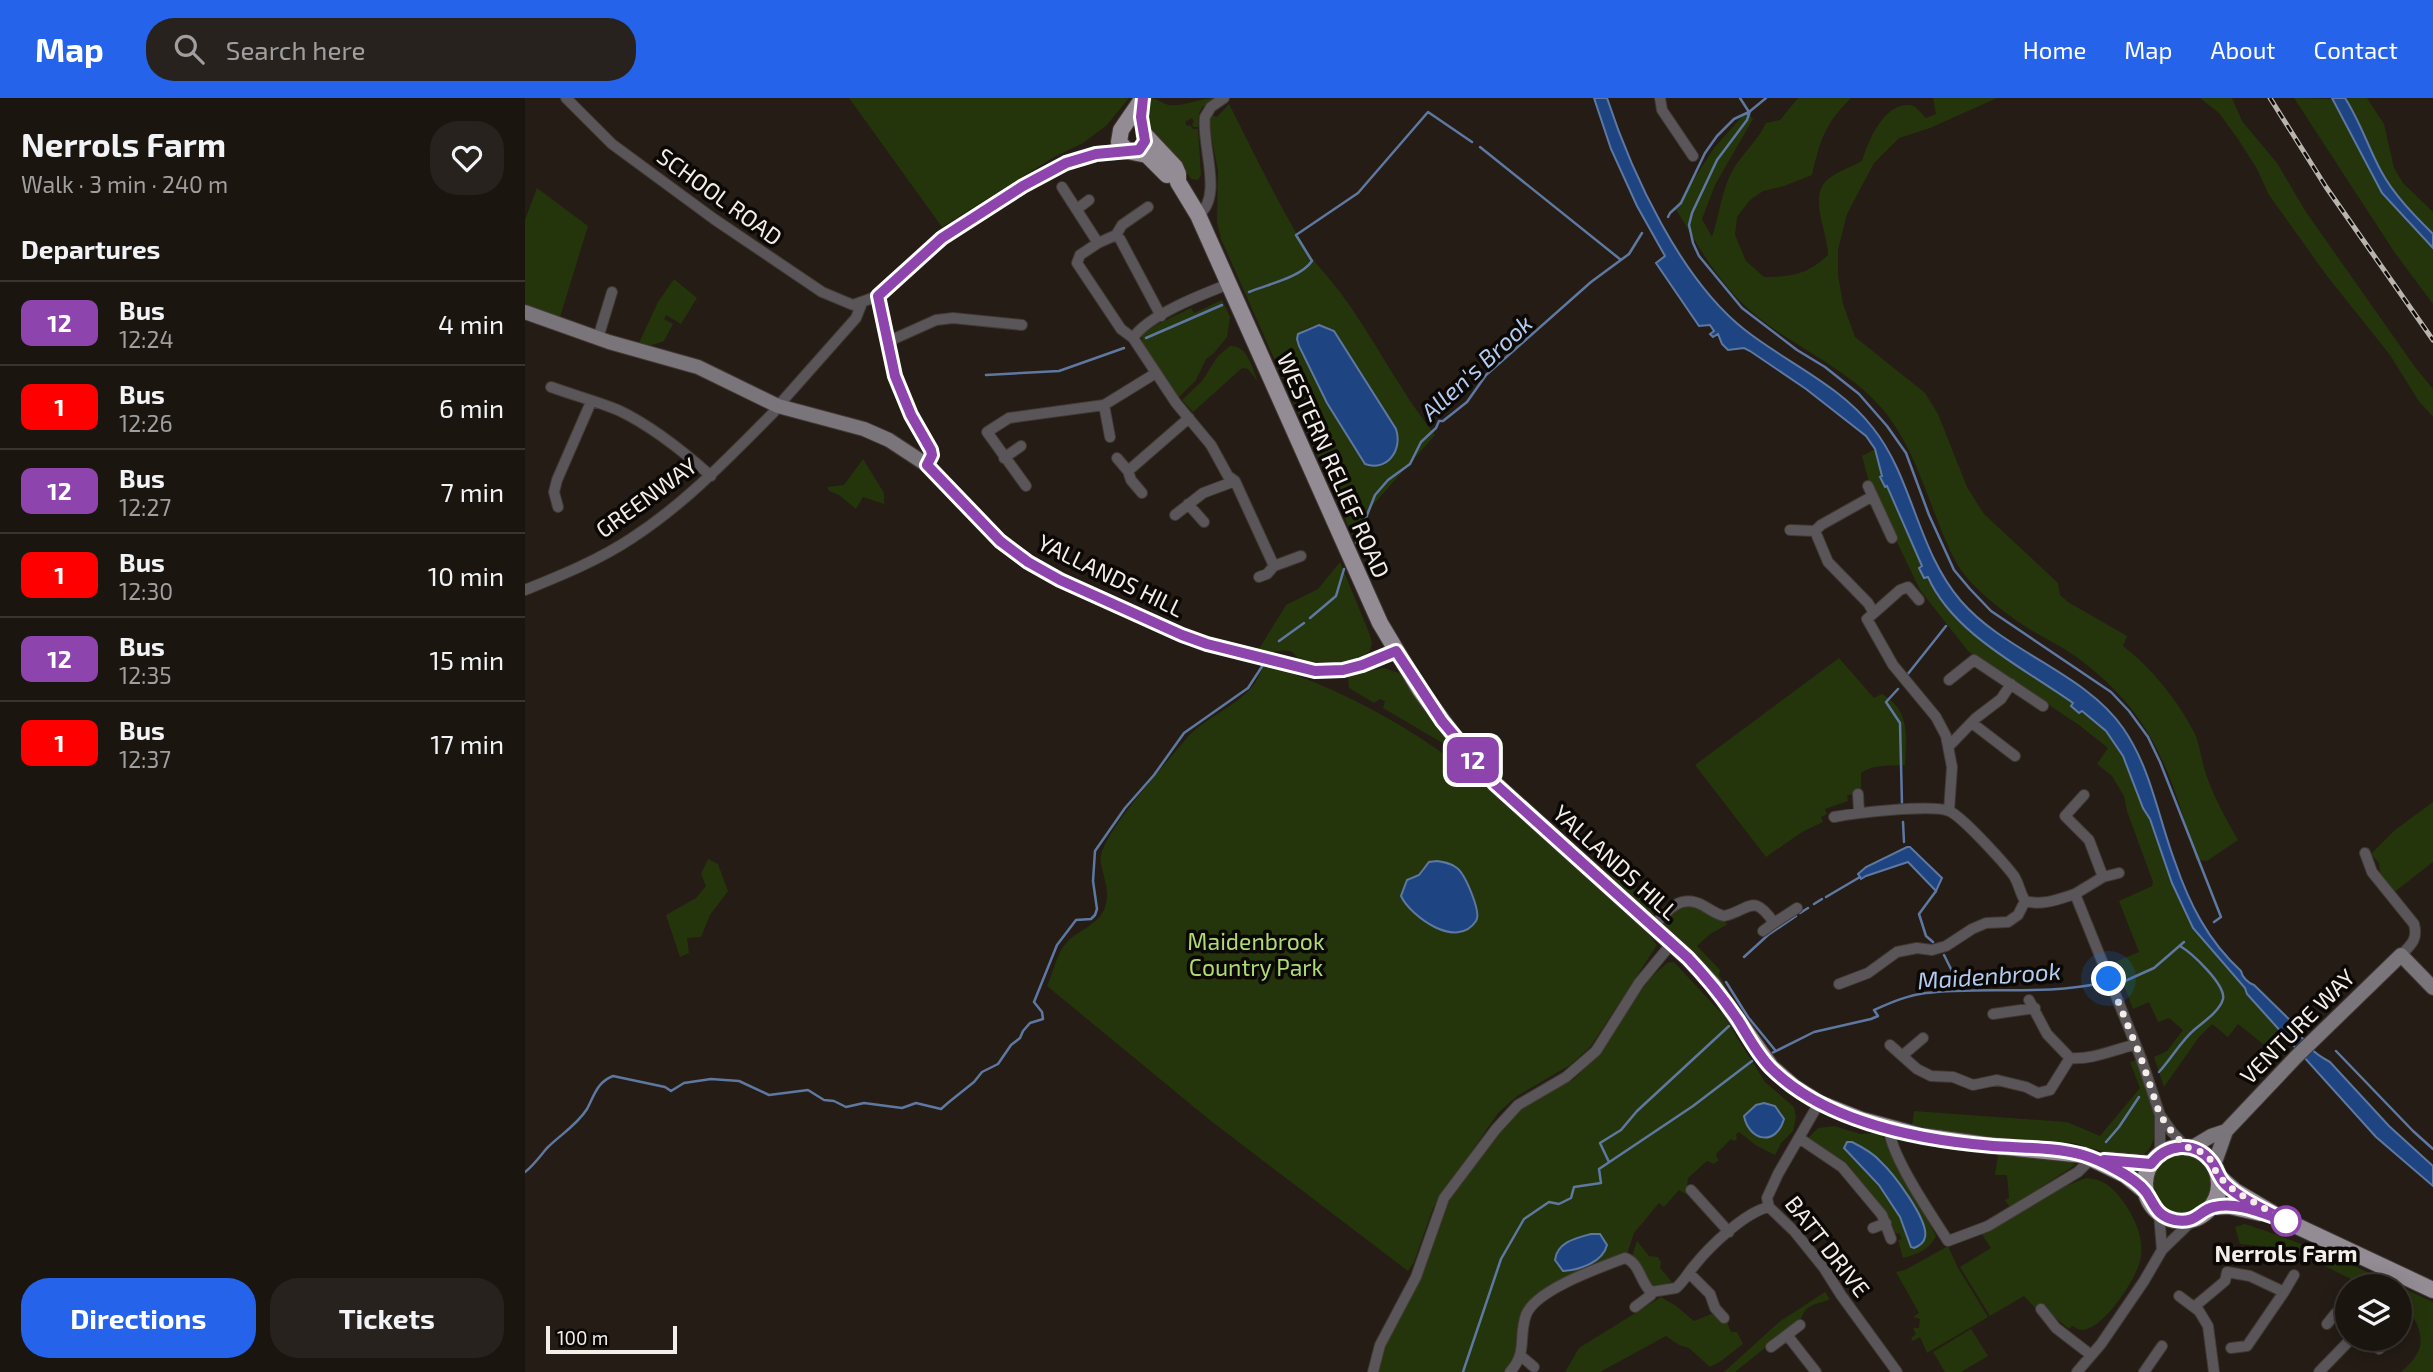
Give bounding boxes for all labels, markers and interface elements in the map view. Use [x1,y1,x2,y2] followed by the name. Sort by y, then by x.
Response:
[146,18,636,81] search box
[35,29,104,69] text: Map
[170,30,208,68] icon: search
[226,34,365,65] text: Search here
[2023,35,2086,64] text: Home
[2124,35,2172,64] text: Map
[2210,35,2276,64] text: About
[2314,35,2398,64] text: Contact
[430,121,504,195] button: heart
[21,124,226,164] text: Nerrols Farm
[652,141,788,251] street label: SCHOOL ROAD
[21,170,228,198] text: Walk · 3 min · 240 m
[21,233,160,264] text: Departures
[119,294,165,325] text: Bus
[47,308,72,337] text: 12
[438,308,504,339] text: 4 min
[1414,308,1538,427] water label: Allen's Brook
[119,325,174,353] text: 12:24
[1272,348,1396,582] street label: WESTERN RELIEF ROAD
[119,378,165,409] text: Bus
[54,392,65,421] text: 1
[439,392,504,423] text: 6 min
[119,409,173,437] text: 12:26
[590,451,702,543] street label: GREENWAY
[119,462,165,493] text: Bus
[47,476,72,505] text: 12
[441,476,504,507] text: 7 min
[119,493,171,521] text: 12:27
[1034,528,1189,622] street label: YALLANDS HILL
[119,546,165,577] text: Bus
[54,560,65,589] text: 1
[428,560,504,591] text: 10 min
[119,577,173,605] text: 12:30
[119,630,165,661] text: Bus
[47,644,72,673] text: 12
[430,644,504,675] text: 15 min
[119,661,172,689] text: 12:35
[119,714,165,745] text: Bus
[54,728,65,757] text: 1
[430,728,504,759] text: 17 min
[1441,737,1504,783] line badge: 12
[119,745,171,773] text: 12:37
[1461,745,1485,774] text: 12
[1548,799,1684,926] street label: YALLANDS HILL
[1187,927,1325,981] park label: Maidenbrook Country Park
[1916,956,2062,994] water label: Maidenbrook
[2091,961,2126,996] your location
[2234,963,2360,1089] street label: VENTURE WAY
[1780,1190,1876,1302] street label: BATT DRIVE
[2271,1206,2301,1236] marker: Nerrols Farm
[2215,1239,2357,1267] place label: Nerrols Farm
[2335,1274,2412,1351] map controls
[2335,1274,2412,1351] button: layers
[21,1278,256,1358] button: Directions
[270,1278,504,1358] button: Tickets
[546,1323,677,1355] scale bar
[557,1326,608,1349] text: 100 m

